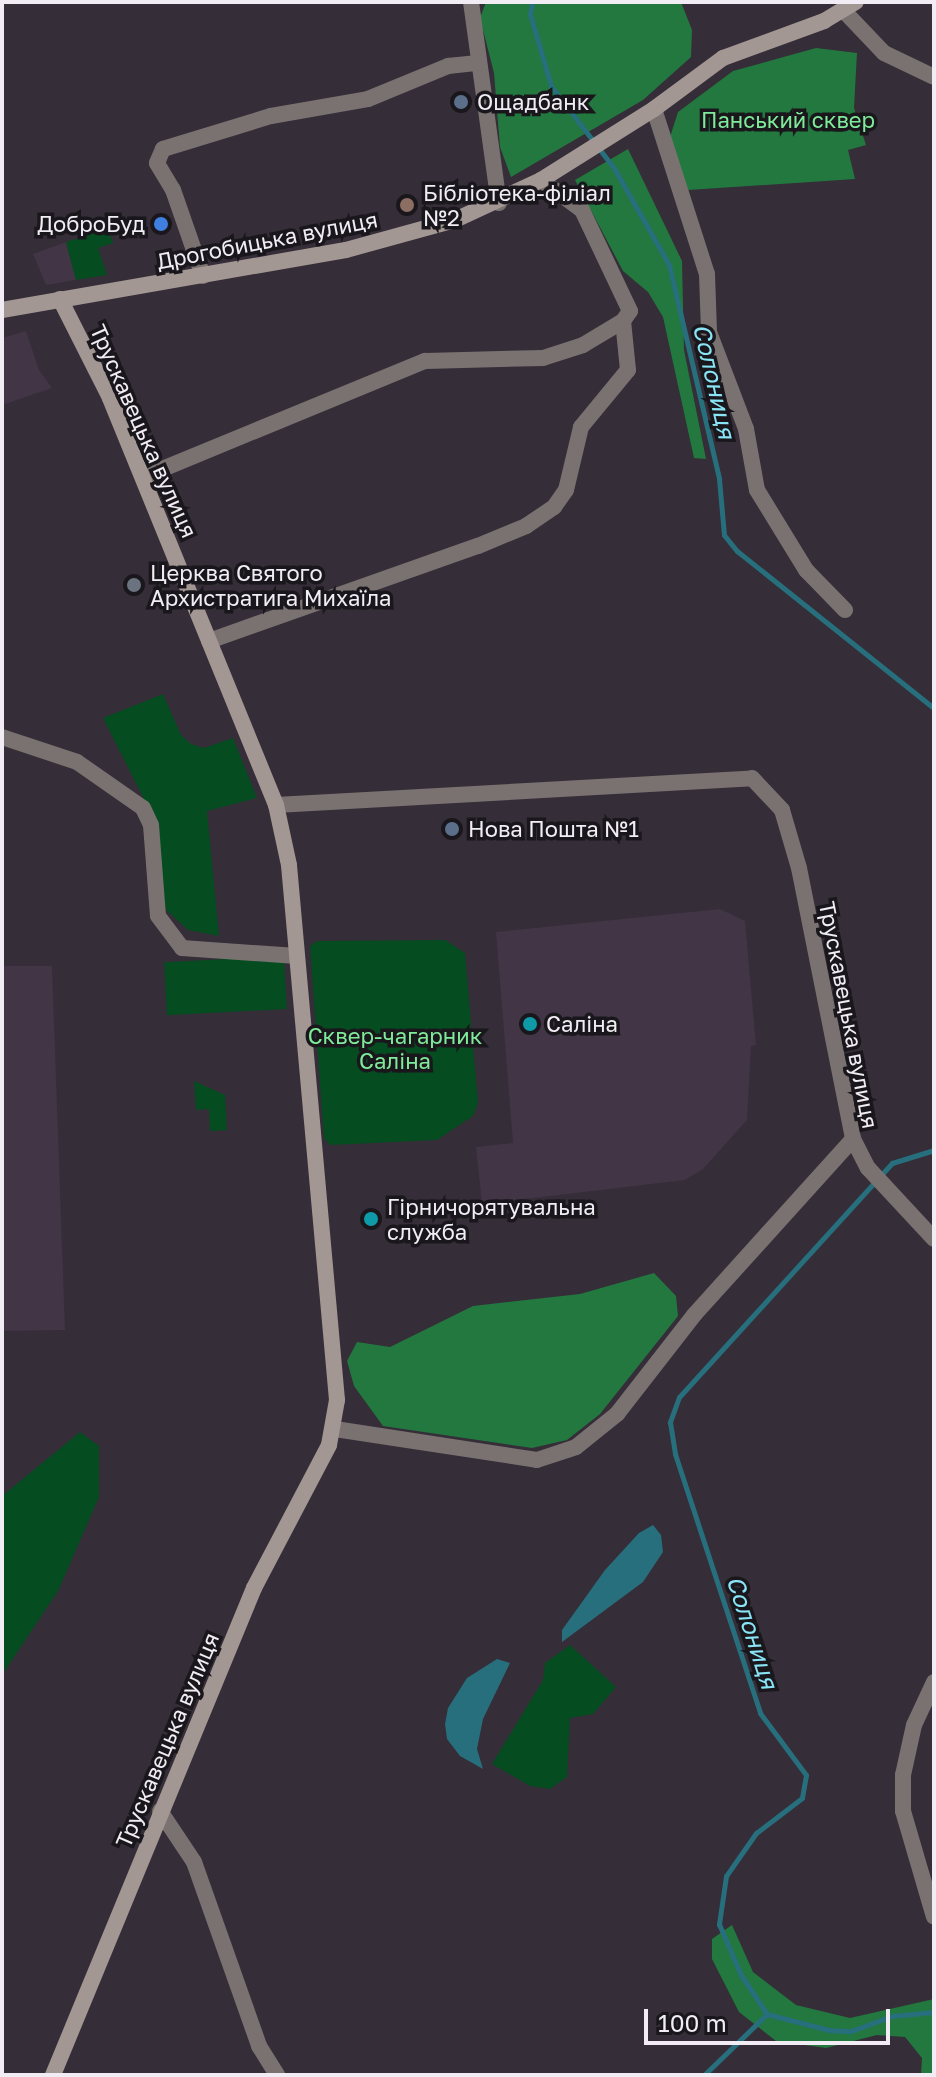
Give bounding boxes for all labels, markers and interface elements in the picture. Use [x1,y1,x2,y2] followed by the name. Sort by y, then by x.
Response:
[477,89,589,115] place label: Ощадбанк
[452,93,470,111] marker: Ощадбанк
[701,107,875,133] park label: Панський сквер
[423,179,611,230] place label: Бібліотека-філіал №2
[398,196,416,214] marker: Бібліотека-філіал №2
[154,206,380,274] street label: Дрогобицька вулиця
[37,211,145,237] place label: ДоброБуд
[152,215,170,233] marker: ДоброБуд
[85,320,203,542] street label: Трускавецька вулиця
[688,321,742,441] water label: Солониця
[150,559,392,610] place label: Церква Святого Архистратига Михаїла
[125,576,143,594] marker: Церква Святого Архистратига Михаїла
[468,816,639,842] place label: Нова Пошта №1
[443,820,461,838] marker: Нова Пошта №1
[814,899,884,1131] street label: Трускавецька вулиця
[546,1011,618,1037] place label: Саліна
[521,1015,539,1033] marker: Саліна
[308,1022,482,1074] park label: Сквер-чагарник Саліна
[387,1193,596,1244] place label: Гірничорятувальна служба
[362,1210,380,1228] marker: Гірничорятувальна служба
[721,1572,785,1692] water label: Солониця
[110,1629,224,1851] street label: Трускавецька вулиця
[648,1993,894,2043] scale bar
[658,2008,727,2037] text: 100 m

